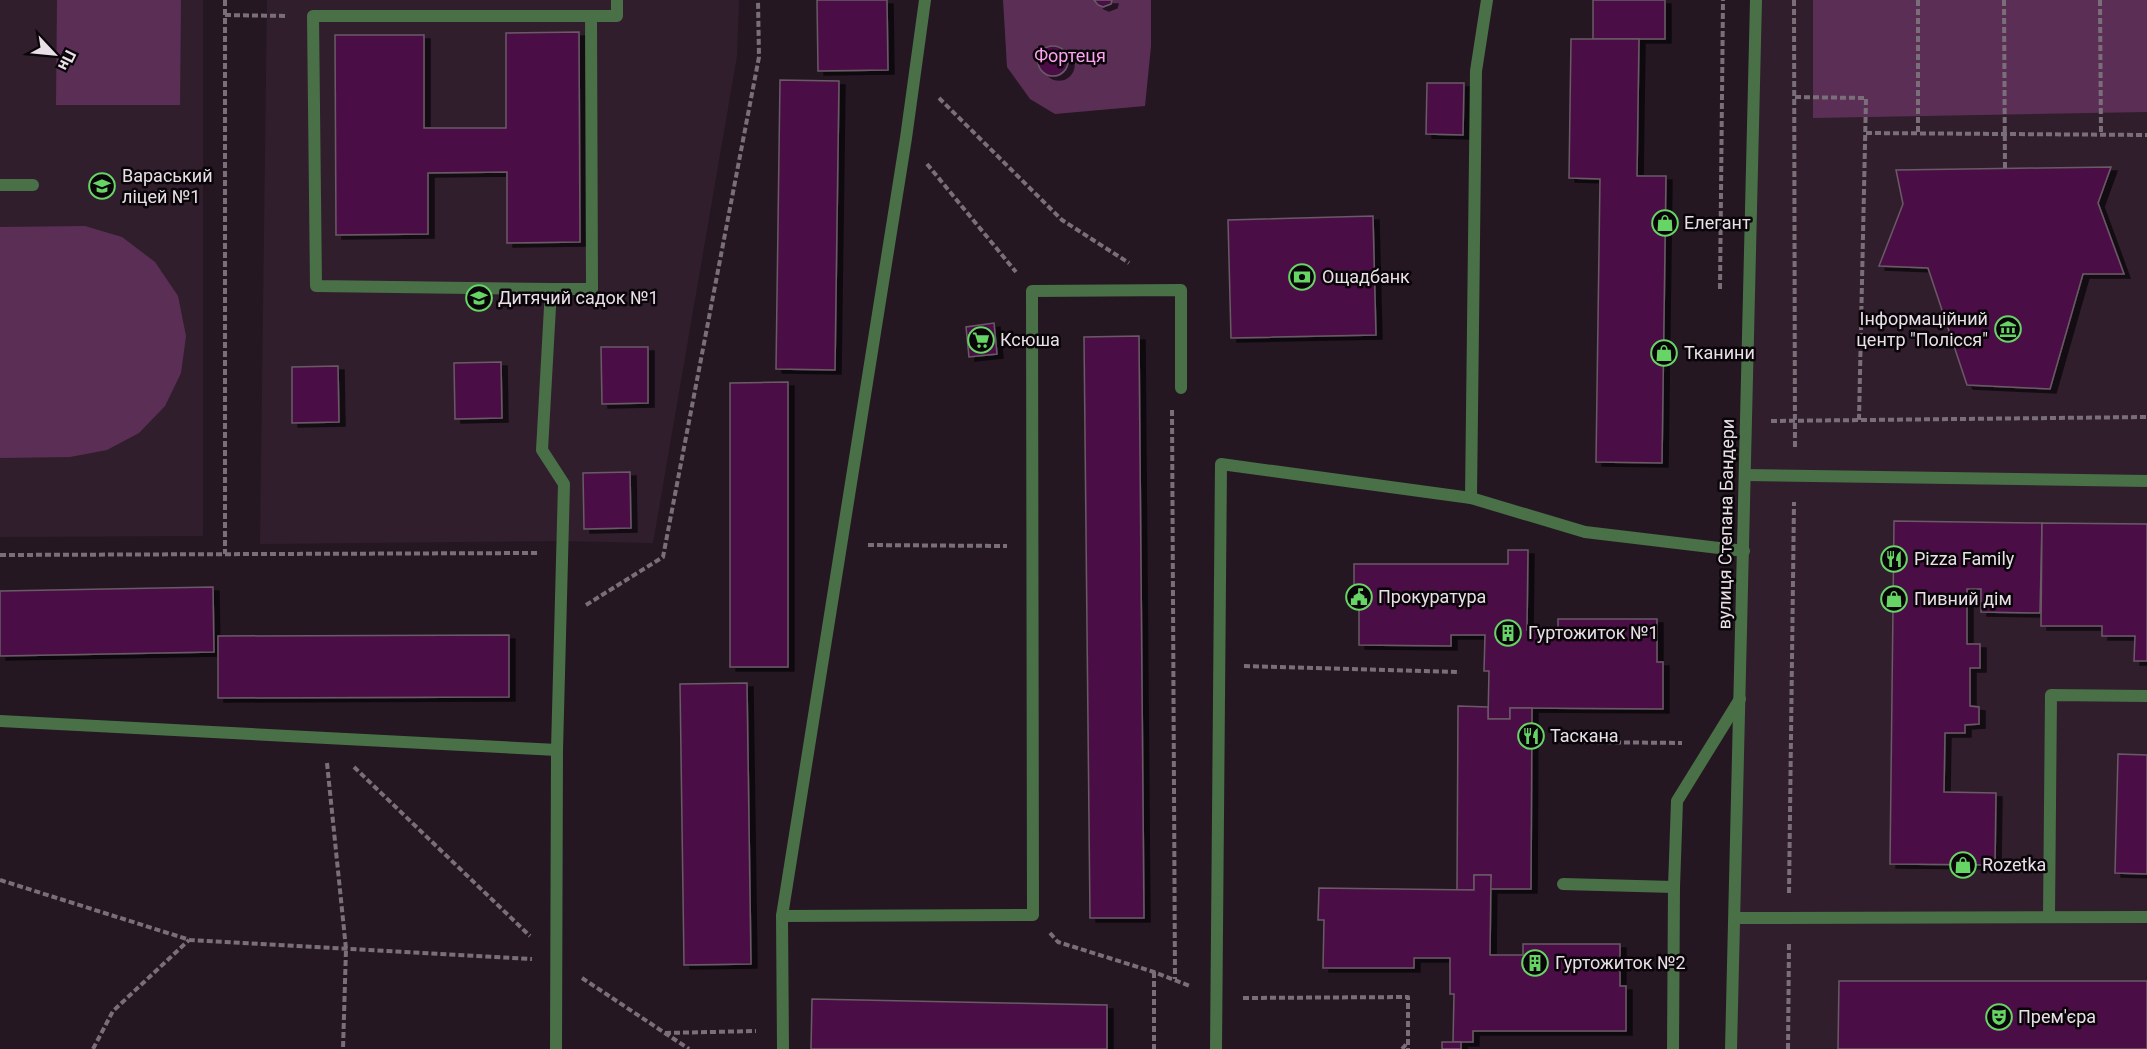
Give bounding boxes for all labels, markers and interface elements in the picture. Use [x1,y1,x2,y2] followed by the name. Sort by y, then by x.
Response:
[24,24,84,84] north arrow
[1034,45,1106,66] park label: Фортеця
[54,47,80,74] text: Пн
[122,165,213,207] place label: Вараський ліцей №1
[87,171,117,201] school or university icon: Вараський ліцей №1
[1650,208,1680,238] shop icon: Елегант
[1684,212,1751,233] place label: Елегант
[1287,262,1317,292] bank icon: Ощадбанк
[1322,266,1410,287] place label: Ощадбанк
[464,283,494,313] school or university icon: Дитячий садок №1
[498,287,659,308] place label: Дитячий садок №1
[1856,308,1988,350] place label: Інформаційний центр "Полісся"
[1993,314,2023,344] museum icon: Інформаційний центр "Полісся"
[966,325,996,355] supermarket icon: Ксюша
[1000,329,1060,350] place label: Ксюша
[1649,338,1679,368] shop icon: Тканини
[1684,342,1755,363] place label: Тканини
[1713,418,1738,630] street label: вулиця Степана Бандери
[1879,544,1909,574] restaurant icon: Pizza Family
[1914,548,2015,569] place label: Pizza Family
[1344,582,1374,612] public building icon: Прокуратура
[1879,584,1909,614] shop icon: Пивний дім
[1378,586,1486,607] place label: Прокуратура
[1914,588,2012,609] place label: Пивний дім
[1493,618,1523,648] building icon: Гуртожиток №1
[1528,622,1659,643] place label: Гуртожиток №1
[1516,721,1546,751] restaurant icon: Таскана
[1550,725,1619,746] place label: Таскана
[1948,850,1978,880] shop icon: Rozetka
[1982,854,2046,875] place label: Rozetka
[1520,948,1550,978] building icon: Гуртожиток №2
[1555,952,1686,973] place label: Гуртожиток №2
[1984,1002,2014,1032] theatre icon: Прем'єра
[2018,1006,2096,1027] place label: Прем'єра

